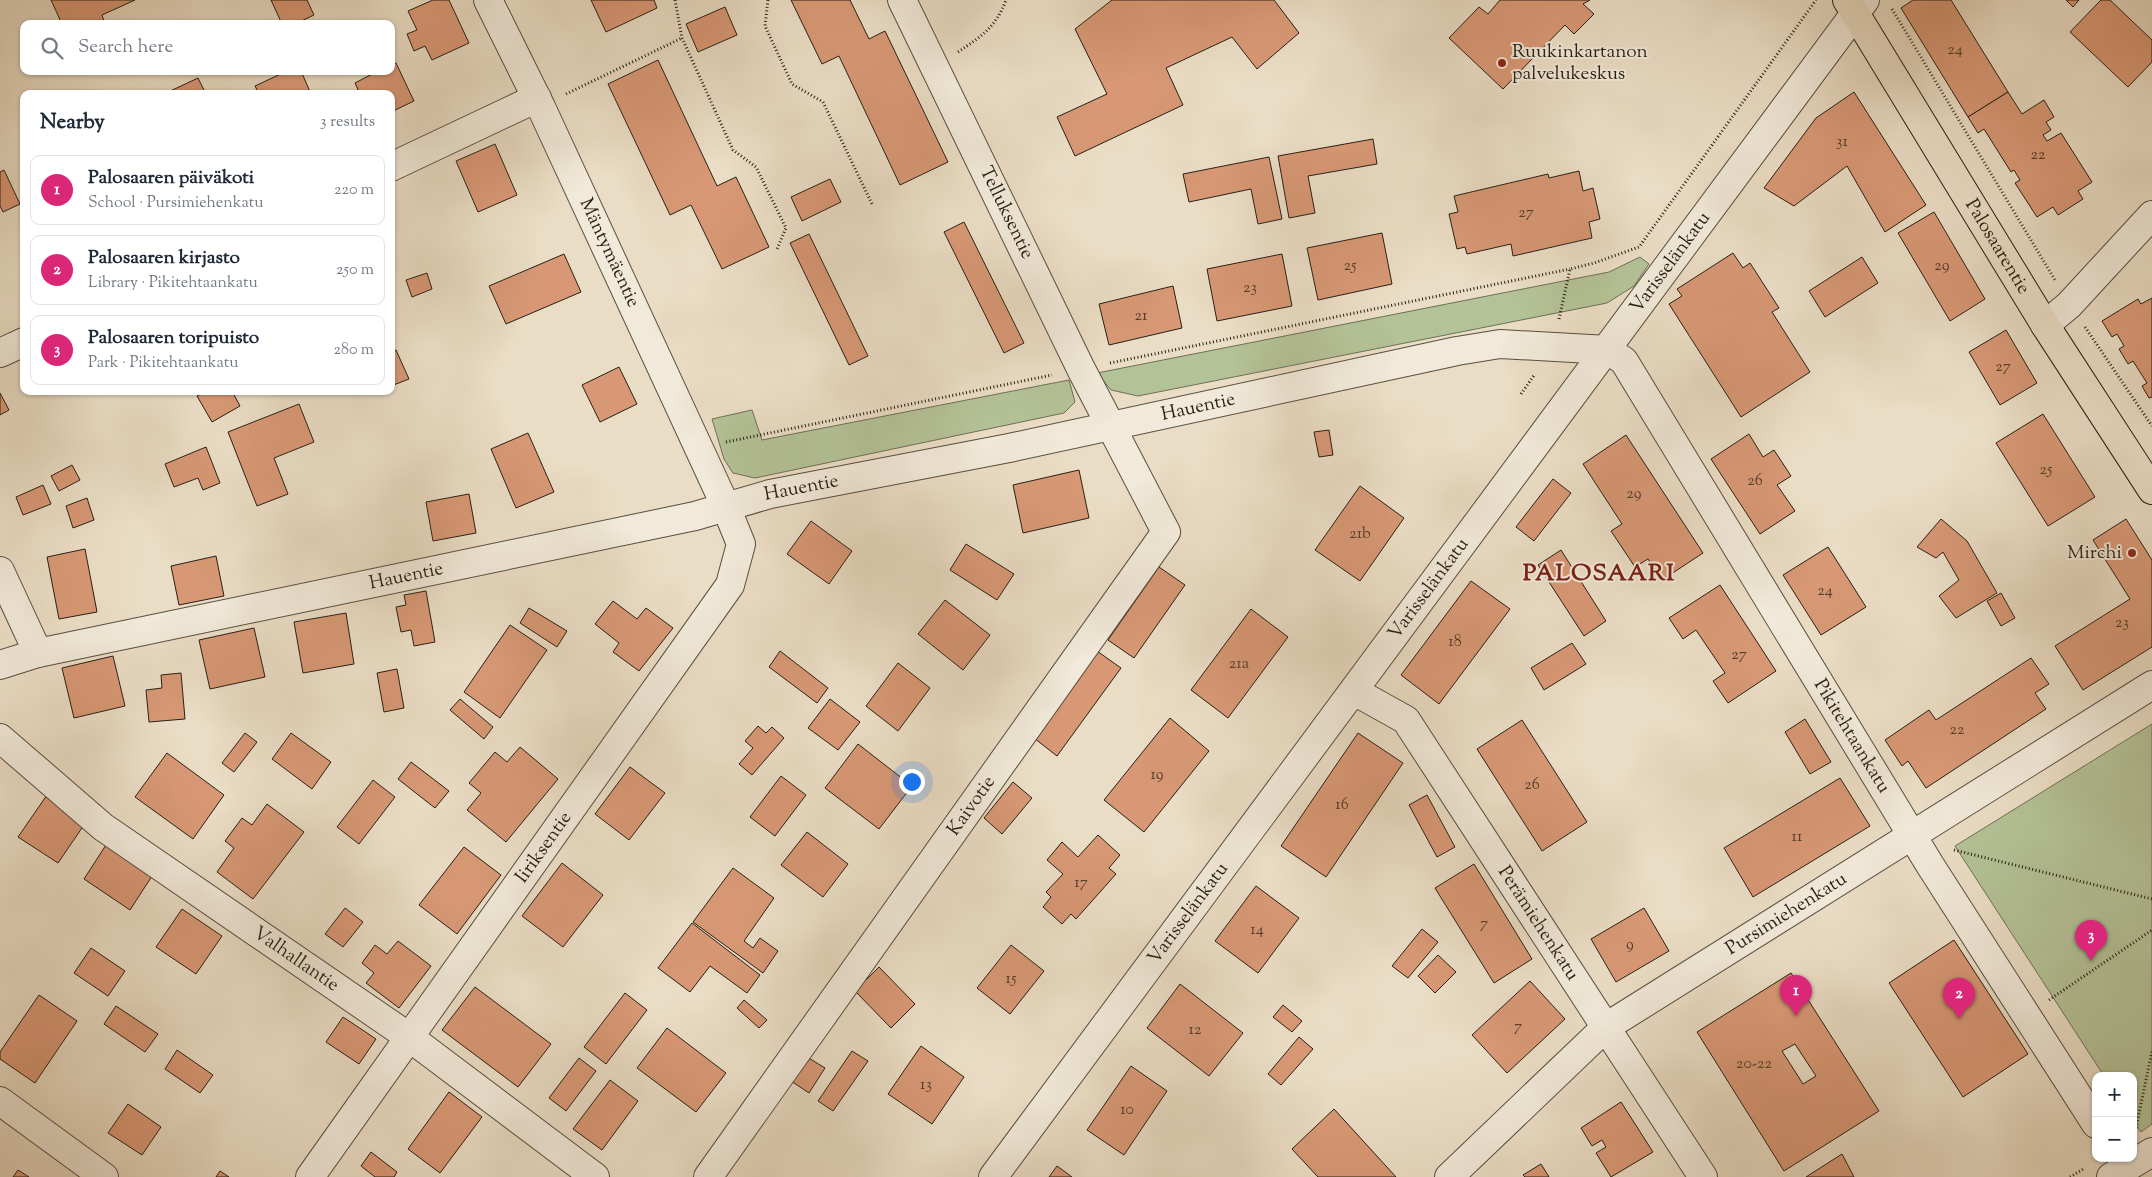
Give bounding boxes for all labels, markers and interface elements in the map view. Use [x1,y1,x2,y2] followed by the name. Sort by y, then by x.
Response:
[20,20,395,75] search box
[38,34,66,62] icon: search
[78,34,173,61] text: Search here
[1512,39,1648,88] place label: Ruukinkartanon palvelukeskus
[1947,39,1963,62] house number: 24
[1496,57,1508,69] marker: Ruukinkartanon palvelukeskus
[40,108,105,138] text: Nearby
[320,111,375,134] text: 3 results
[1836,131,1849,154] house number: 31
[2031,144,2046,167] house number: 22
[972,162,1040,264] street label: Telluksentie
[88,165,254,192] text: Palosaaren päiväkoti
[54,179,60,202] text: 1
[334,179,374,202] text: 220 m
[88,192,263,215] text: School · Pursimiehenkatu
[572,194,646,312] street label: Mäntymäentie
[1958,194,2037,300] street label: Palosaarentie
[1518,202,1534,225] house number: 27
[1624,206,1717,319] street label: Varisselänkatu
[88,245,240,272] text: Palosaaren kirjasto
[1344,255,1357,278] house number: 25
[1934,255,1950,278] house number: 29
[53,259,61,282] text: 2
[336,259,374,282] text: 250 m
[88,272,258,295] text: Library · Pikitehtaankatu
[1243,277,1257,300] house number: 23
[1135,305,1148,328] house number: 21
[88,325,259,352] text: Palosaaren toripuisto
[54,339,60,362] text: 3
[333,339,374,362] text: 280 m
[88,352,238,375] text: Park · Pikitehtaankatu
[1995,356,2011,379] house number: 27
[1159,386,1238,428] street label: Hauentie
[2040,459,2053,482] house number: 25
[762,468,841,508] street label: Hauentie
[1747,470,1763,493] house number: 26
[1626,483,1642,506] house number: 29
[1349,523,1371,546] house number: 21b
[1382,532,1476,645] street label: Varisselänkatu
[2067,540,2122,567] place label: Mirchi
[2126,547,2138,559] marker: Mirchi
[367,555,446,597] street label: Hauentie
[1523,557,1675,591] district label: PALOSAARI
[1817,580,1833,603] house number: 24
[2115,612,2129,635] house number: 23
[1448,631,1462,654] house number: 18
[1731,644,1747,667] house number: 27
[1229,653,1250,676] house number: 21a
[1807,674,1897,799] street label: Pikitehtaankatu
[1950,719,1965,742] house number: 22
[1150,764,1164,787] house number: 19
[899,769,925,795] your location
[941,770,1002,842] street label: Kaivotie
[1524,774,1540,797] house number: 26
[1335,794,1349,817] house number: 16
[509,806,579,889] street label: Iiriksentie
[1792,826,1803,849] house number: 11
[1141,857,1235,970] street label: Varisselänkatu
[1491,861,1585,986] street label: Perämiehenkatu
[1720,866,1852,962] street label: Pursimiehenkatu
[1074,872,1088,895] house number: 17
[1480,913,1488,936] house number: 7
[1250,919,1264,942] house number: 14
[247,920,345,999] street label: Valhallantie
[2075,920,2107,961] pin: 3
[1626,934,1634,957] house number: 9
[1006,968,1017,991] house number: 15
[1780,975,1812,1016] pin: 1
[1943,978,1975,1019] pin: 2
[1514,1016,1522,1039] house number: 7
[1189,1019,1202,1042] house number: 12
[1736,1053,1773,1076] house number: 20-22
[2092,1072,2137,1162] map controls
[2092,1072,2137,1117] button: +
[920,1074,932,1097] house number: 13
[1120,1099,1134,1122] house number: 10
[2092,1117,2137,1162] button: −

